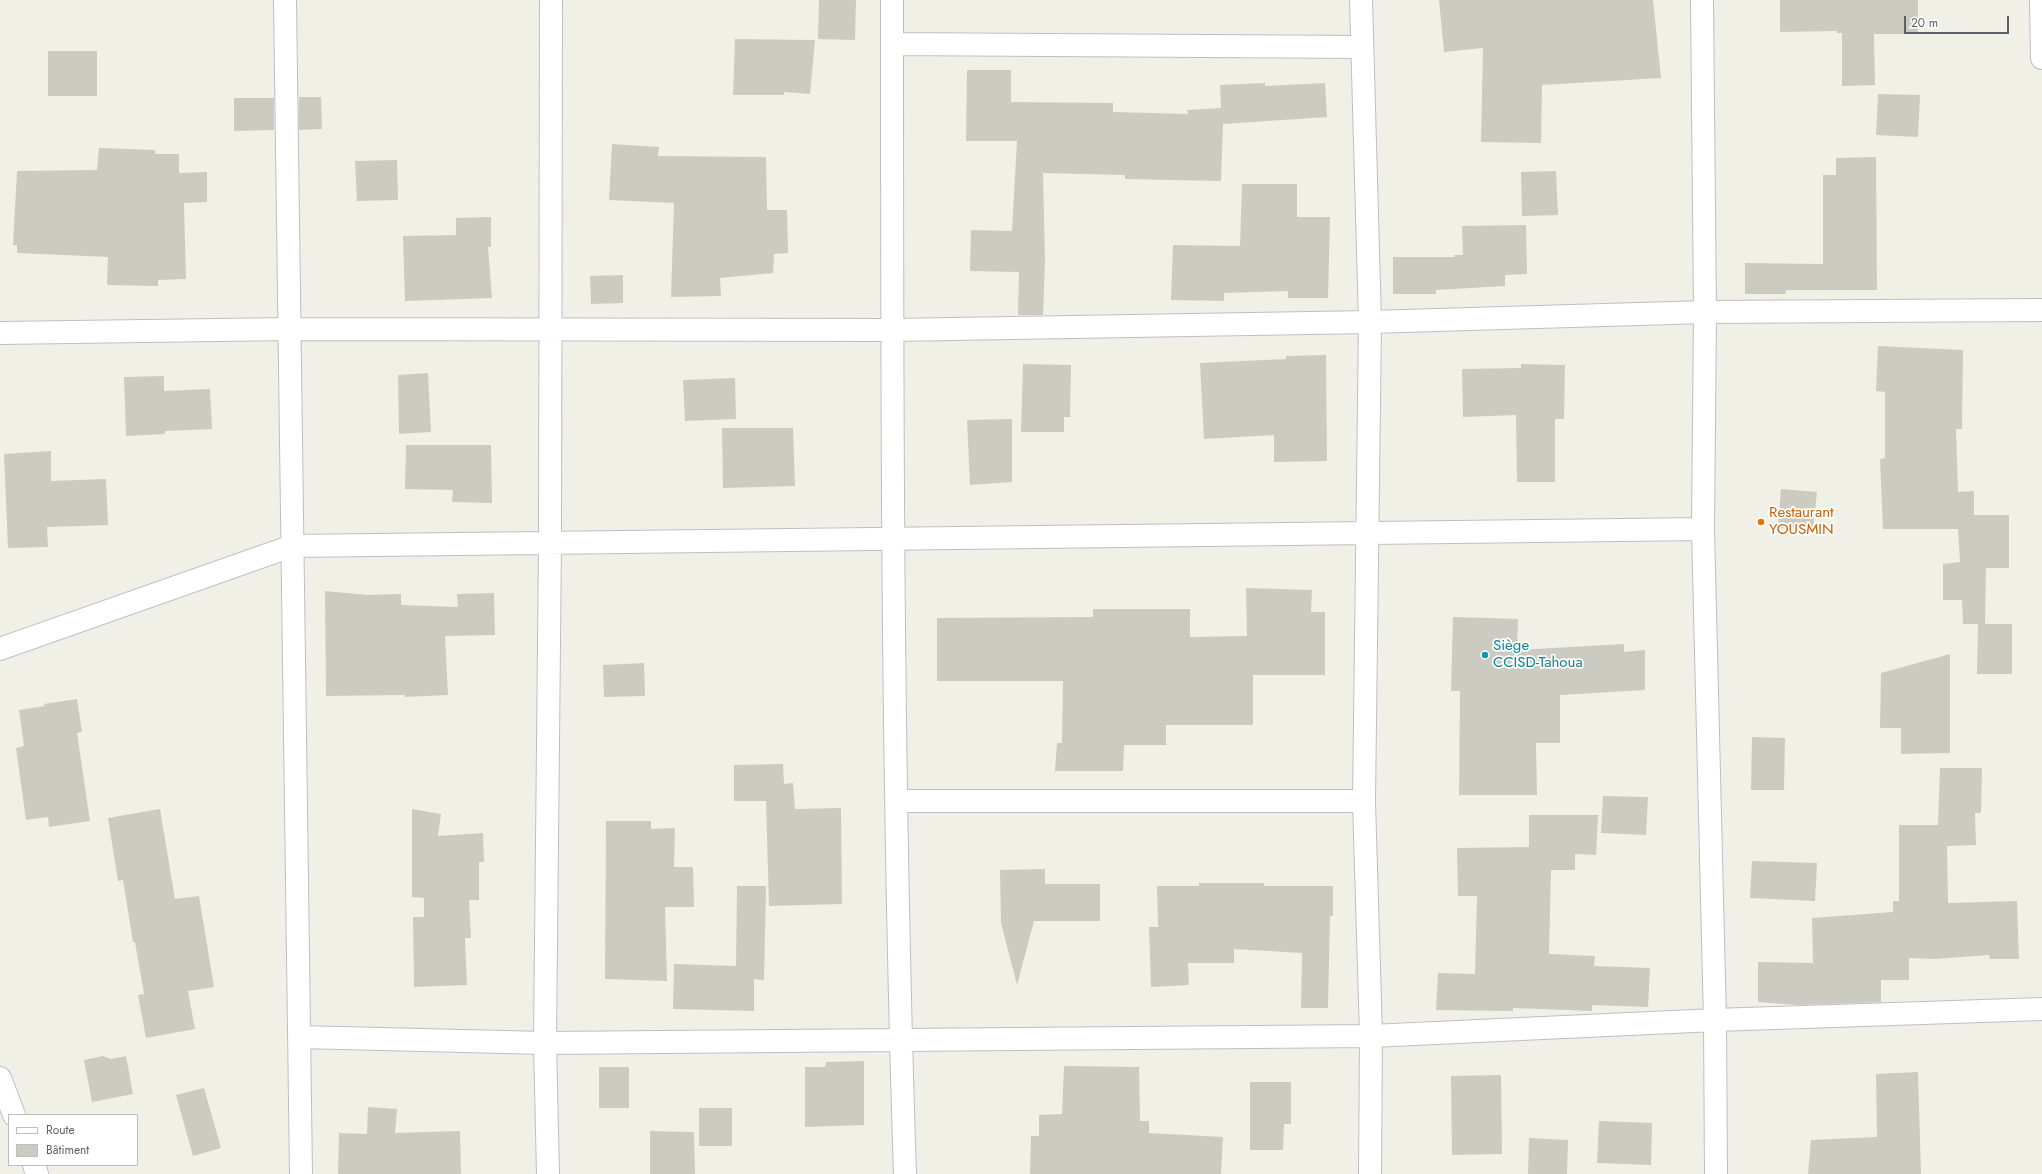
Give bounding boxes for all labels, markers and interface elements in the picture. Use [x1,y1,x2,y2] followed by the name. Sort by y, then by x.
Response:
[1906,8,2011,34] scale bar
[1911,14,1938,32] text: 20 m
[1769,504,1834,539] place label: Restaurant YOUSMIN
[1756,517,1766,527] marker: Restaurant YOUSMIN
[1493,637,1583,672] place label: Siège CCISD-Tahoua
[1480,650,1490,660] marker: Siège CCISD-Tahoua
[8,1114,138,1166] legend
[46,1121,75,1139] text: Route
[46,1141,89,1159] text: Bâtiment

